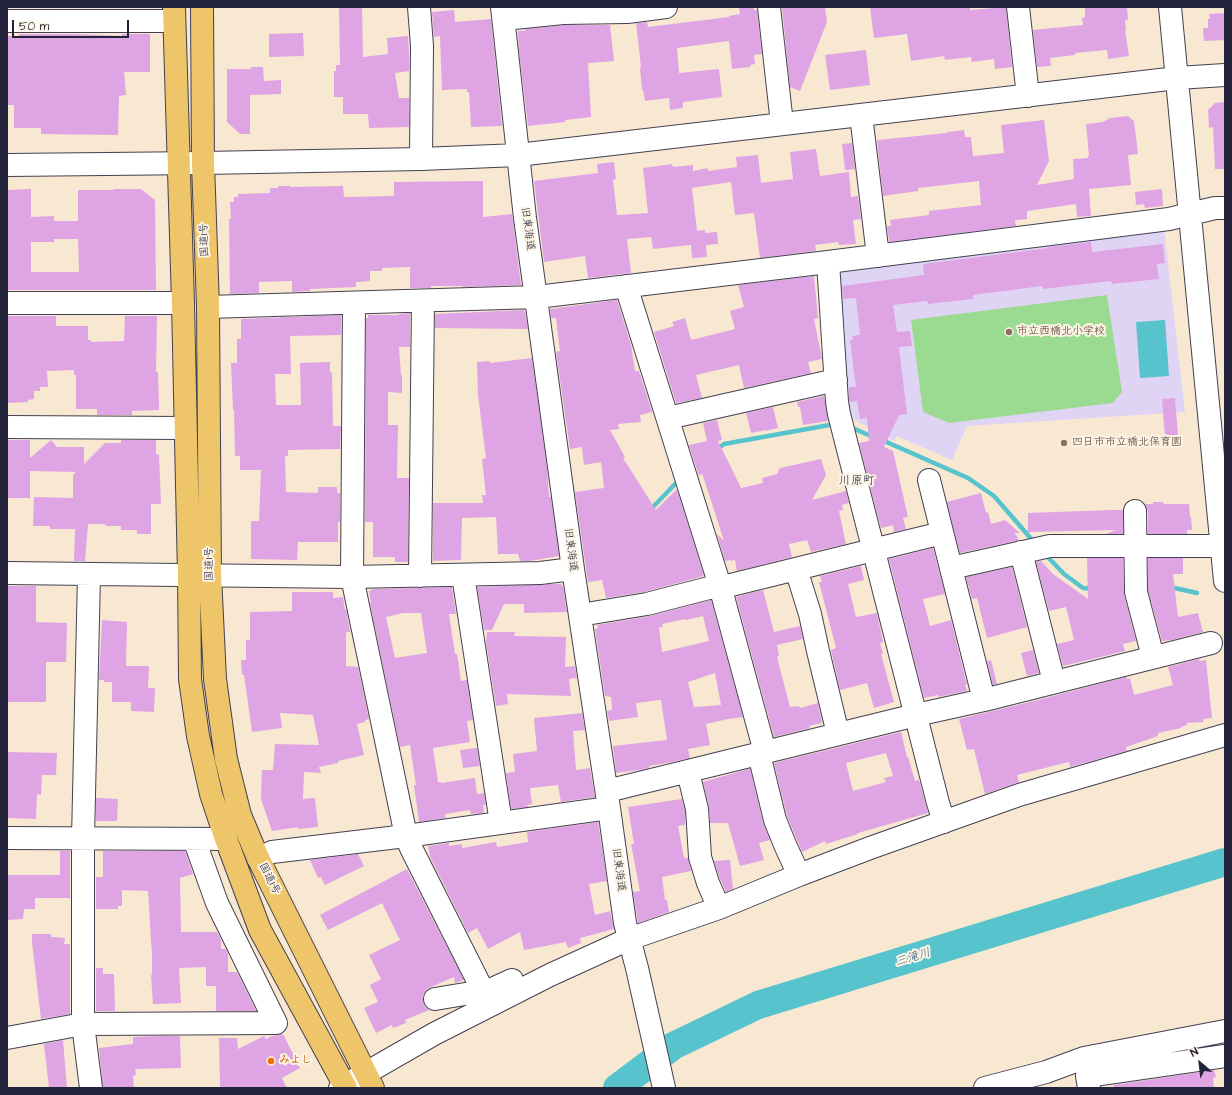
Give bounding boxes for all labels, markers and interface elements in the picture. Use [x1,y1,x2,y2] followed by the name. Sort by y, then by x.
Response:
[14,12,131,38] scale bar
[19,18,49,35] text: 50 m
[517,206,537,252] street label: 旧東海道
[198,223,212,257] street label: 国道1号
[1017,325,1105,339] place label: 市立西橋北小学校
[1004,327,1014,337] marker: 市立西橋北小学校
[1072,436,1182,450] place label: 四日市市立橋北保育園
[1059,438,1069,448] marker: 四日市市立橋北保育園
[839,474,875,488] district label: 川原町
[560,527,580,573] street label: 旧東海道
[203,547,217,581] street label: 国道1号
[608,847,628,893] street label: 旧東海道
[255,861,283,897] street label: 国道1号
[894,946,932,970] water label: 三滝川
[1180,1043,1220,1083] north arrow
[1188,1044,1201,1060] text: N
[279,1054,312,1068] place label: みよし
[266,1056,276,1066] marker: みよし

